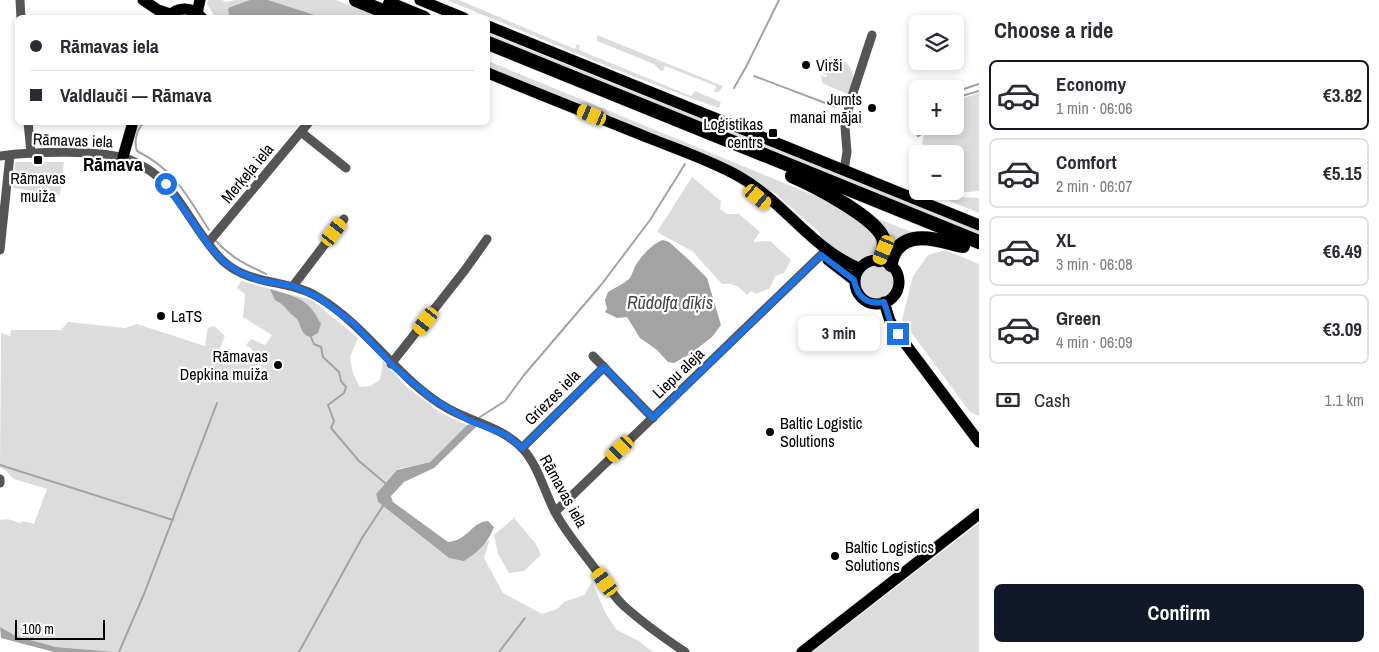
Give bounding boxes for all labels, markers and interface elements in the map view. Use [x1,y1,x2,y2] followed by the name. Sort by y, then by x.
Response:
[909,15,964,200] map controls
[909,15,964,70] button: layers
[994,15,1113,45] text: Choose a ride
[60,33,159,59] text: Rāmavas iela
[816,54,843,76] place label: Virši
[800,59,812,71] marker: Virši
[1056,71,1126,97] text: Economy
[996,73,1041,118] icon: car
[909,80,964,135] button: +
[60,82,212,108] text: Valdlauči — Rāmava
[1323,82,1362,108] text: €3.82
[790,88,862,128] place label: Jumts manai mājai
[1056,97,1133,119] text: 1 min · 06:06
[575,102,608,128] car
[866,102,878,114] marker: Jumts manai mājai
[703,113,763,153] place label: Loģistikas centrs
[767,127,779,139] marker: Loģistikas centrs
[33,128,114,152] street label: Rāmavas iela
[216,138,279,207] street label: Merķeļa iela
[909,145,964,200] button: −
[1056,149,1117,175] text: Comfort
[83,151,143,177] district label: Rāmava
[996,151,1041,196] icon: car
[32,154,44,166] marker: Rāmavas muiža
[1323,160,1362,186] text: €5.15
[10,167,66,207] place label: Rāmavas muiža
[155,173,177,195] route start
[1056,175,1133,197] text: 2 min · 06:07
[741,182,774,212] car
[318,216,349,248] car
[1056,227,1076,253] text: XL
[996,229,1041,274] icon: car
[871,233,896,267] car
[1323,238,1362,264] text: €6.49
[1056,253,1133,275] text: 3 min · 06:08
[627,290,713,315] water label: Rūdolfa dīķis
[171,305,203,327] place label: LaTS
[410,305,441,337] car
[1056,305,1101,331] text: Green
[996,307,1041,352] icon: car
[155,310,167,322] marker: LaTS
[798,316,880,352] callout: 3 min
[1323,316,1362,342] text: €3.09
[822,322,856,344] text: 3 min
[887,323,909,345] route end
[1056,331,1133,353] text: 4 min · 06:09
[647,342,709,403] street label: Liepu aleja
[180,345,269,385] place label: Rāmavas Depkina muiža
[272,359,284,371] marker: Rāmavas Depkina muiža
[519,364,585,430] street label: Griezes iela
[994,386,1022,414] icon: cash
[1034,387,1070,413] text: Cash
[1325,389,1364,411] text: 1.1 km
[780,412,863,452] place label: Baltic Logistic Solutions
[764,426,776,438] marker: Baltic Logistic Solutions
[603,433,636,465] car
[535,451,593,532] street label: Rāmavas iela
[845,536,934,576] place label: Baltic Logistics Solutions
[829,550,841,562] marker: Baltic Logistics Solutions
[590,565,619,599] car
[994,584,1364,642] button: Confirm
[15,617,105,640] scale bar
[22,620,54,638] text: 100 m

